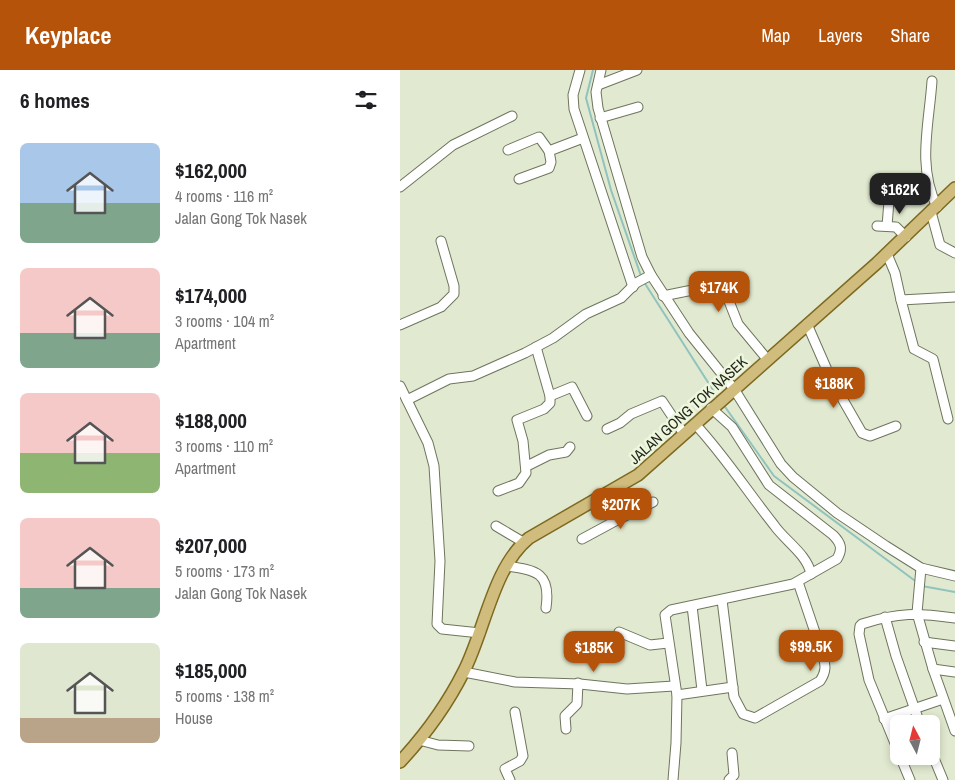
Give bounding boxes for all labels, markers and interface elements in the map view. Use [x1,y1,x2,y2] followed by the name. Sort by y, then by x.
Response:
[25,19,111,51] text: Keyplace
[762,23,790,48] text: Map
[818,23,863,48] text: Layers
[891,23,930,48] text: Share
[20,86,90,115] text: 6 homes
[352,86,380,114] icon: filters
[175,156,247,185] text: $162,000
[60,163,120,223] icon: home
[865,172,935,215] pin: $162K
[881,178,919,200] text: $162K
[175,185,273,207] text: 4 rooms · 116 m²
[175,207,307,229] text: Jalan Gong Tok Nasek
[684,270,754,313] pin: $174K
[700,276,738,298] text: $174K
[175,281,247,310] text: $174,000
[60,288,120,348] icon: home
[175,310,274,332] text: 3 rooms · 104 m²
[175,332,236,354] text: Apartment
[624,351,752,469] street label: JALAN GONG TOK NASEK
[799,366,869,409] pin: $188K
[815,372,853,394] text: $188K
[175,406,247,435] text: $188,000
[60,413,120,473] icon: home
[175,435,273,457] text: 3 rooms · 110 m²
[175,457,236,479] text: Apartment
[586,488,656,530] pin: $207K
[602,493,640,515] text: $207K
[175,531,247,560] text: $207,000
[60,538,120,598] icon: home
[175,560,274,582] text: 5 rooms · 173 m²
[175,582,307,604] text: Jalan Gong Tok Nasek
[559,630,629,673] pin: $185K
[770,630,852,672] pin: $99.5K
[790,635,832,657] text: $99.5K
[575,636,613,658] text: $185K
[175,656,247,685] text: $185,000
[60,663,120,723] icon: home
[175,685,274,707] text: 5 rooms · 138 m²
[175,707,213,729] text: House
[890,715,940,765] north arrow
[890,715,940,765] map controls

